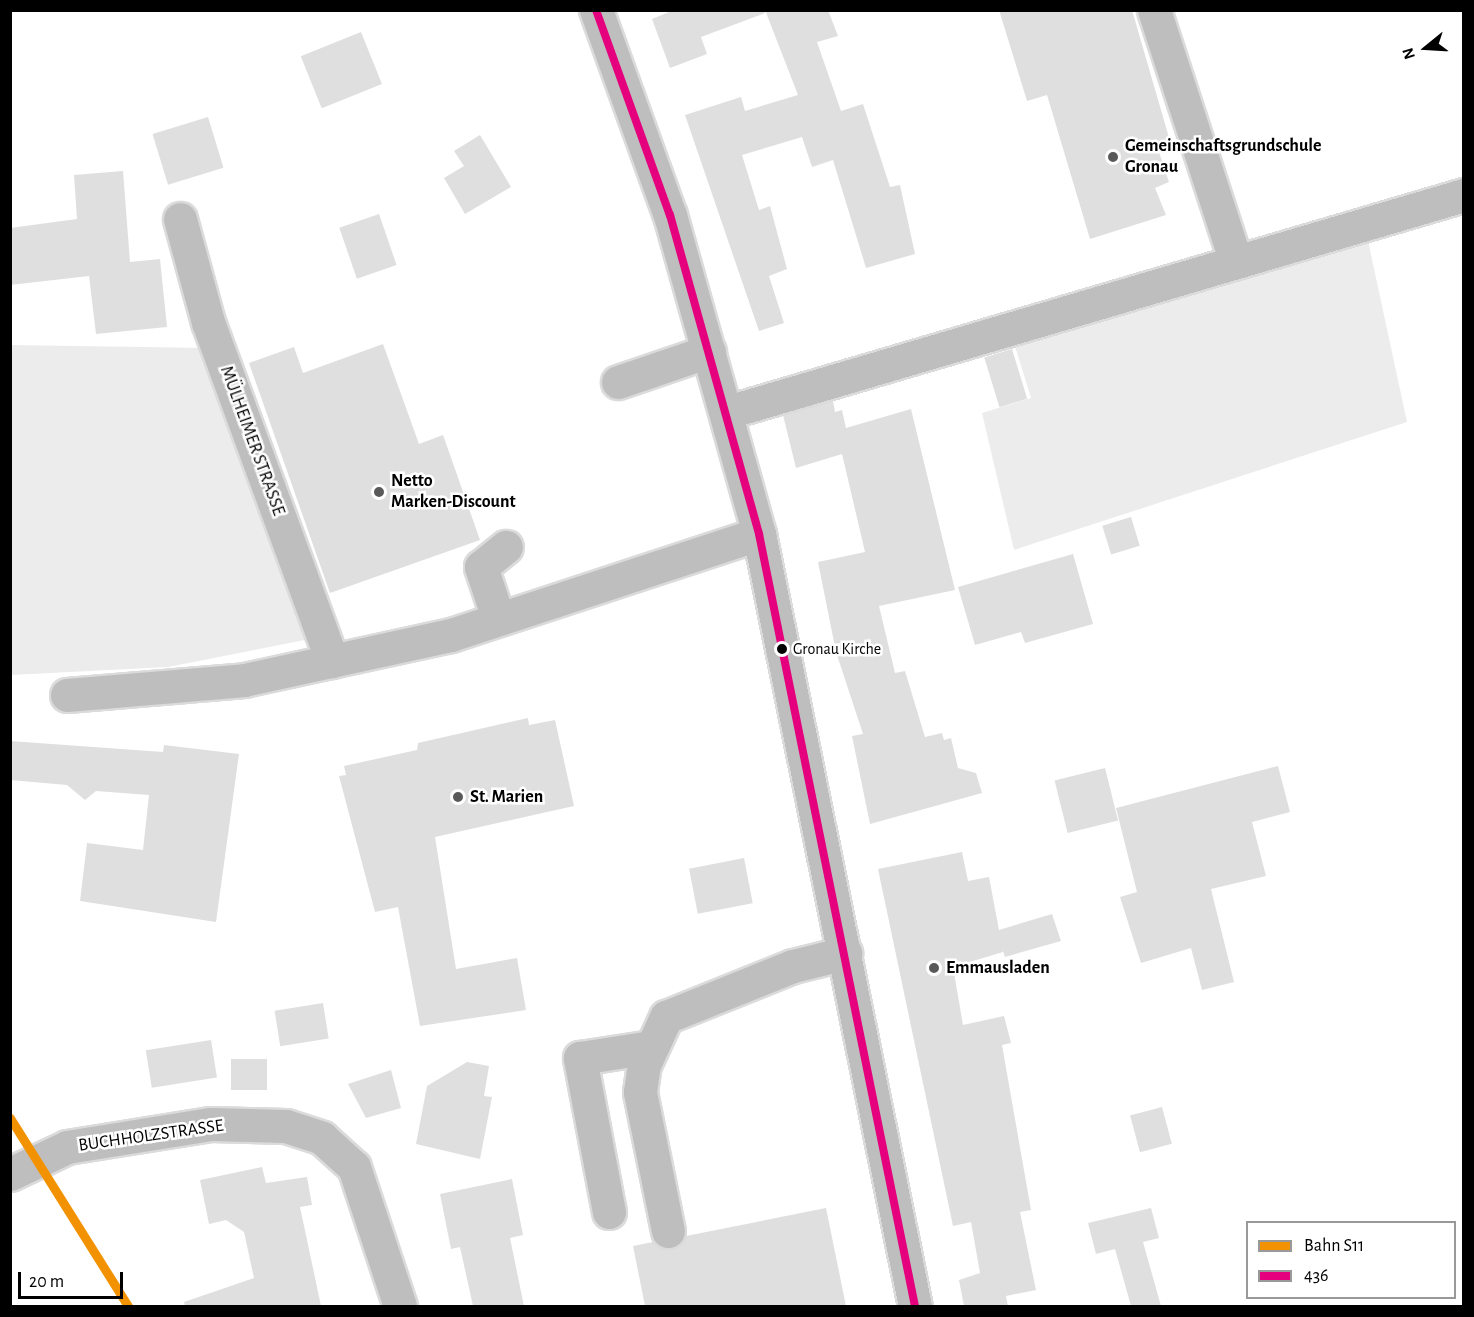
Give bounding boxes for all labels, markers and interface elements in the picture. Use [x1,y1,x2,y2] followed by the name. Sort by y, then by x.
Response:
[1396,18,1456,78] north arrow
[1400,46,1418,61] text: N
[1125,136,1322,178] place label: Gemeinschaftsgrundschule Gronau
[1106,150,1120,164] marker: Gemeinschaftsgrundschule Gronau
[215,363,289,519] street label: MÜLHEIMER STRASSE
[391,471,516,514] place label: Netto Marken-Discount
[372,485,386,499] marker: Netto Marken-Discount
[793,639,881,659] place label: Gronau Kirche
[776,643,788,655] marker: Gronau Kirche
[470,786,543,808] place label: St. Marien
[451,790,465,804] marker: St. Marien
[946,957,1050,979] place label: Emmausladen
[927,961,941,975] marker: Emmausladen
[77,1115,225,1157] street label: BUCHHOLZSTRASSE
[1246,1221,1456,1299] legend
[1304,1237,1364,1255] text: Bahn S11
[21,1260,126,1298] scale bar
[1304,1267,1329,1285] text: 436
[29,1273,64,1291] text: 20 m

